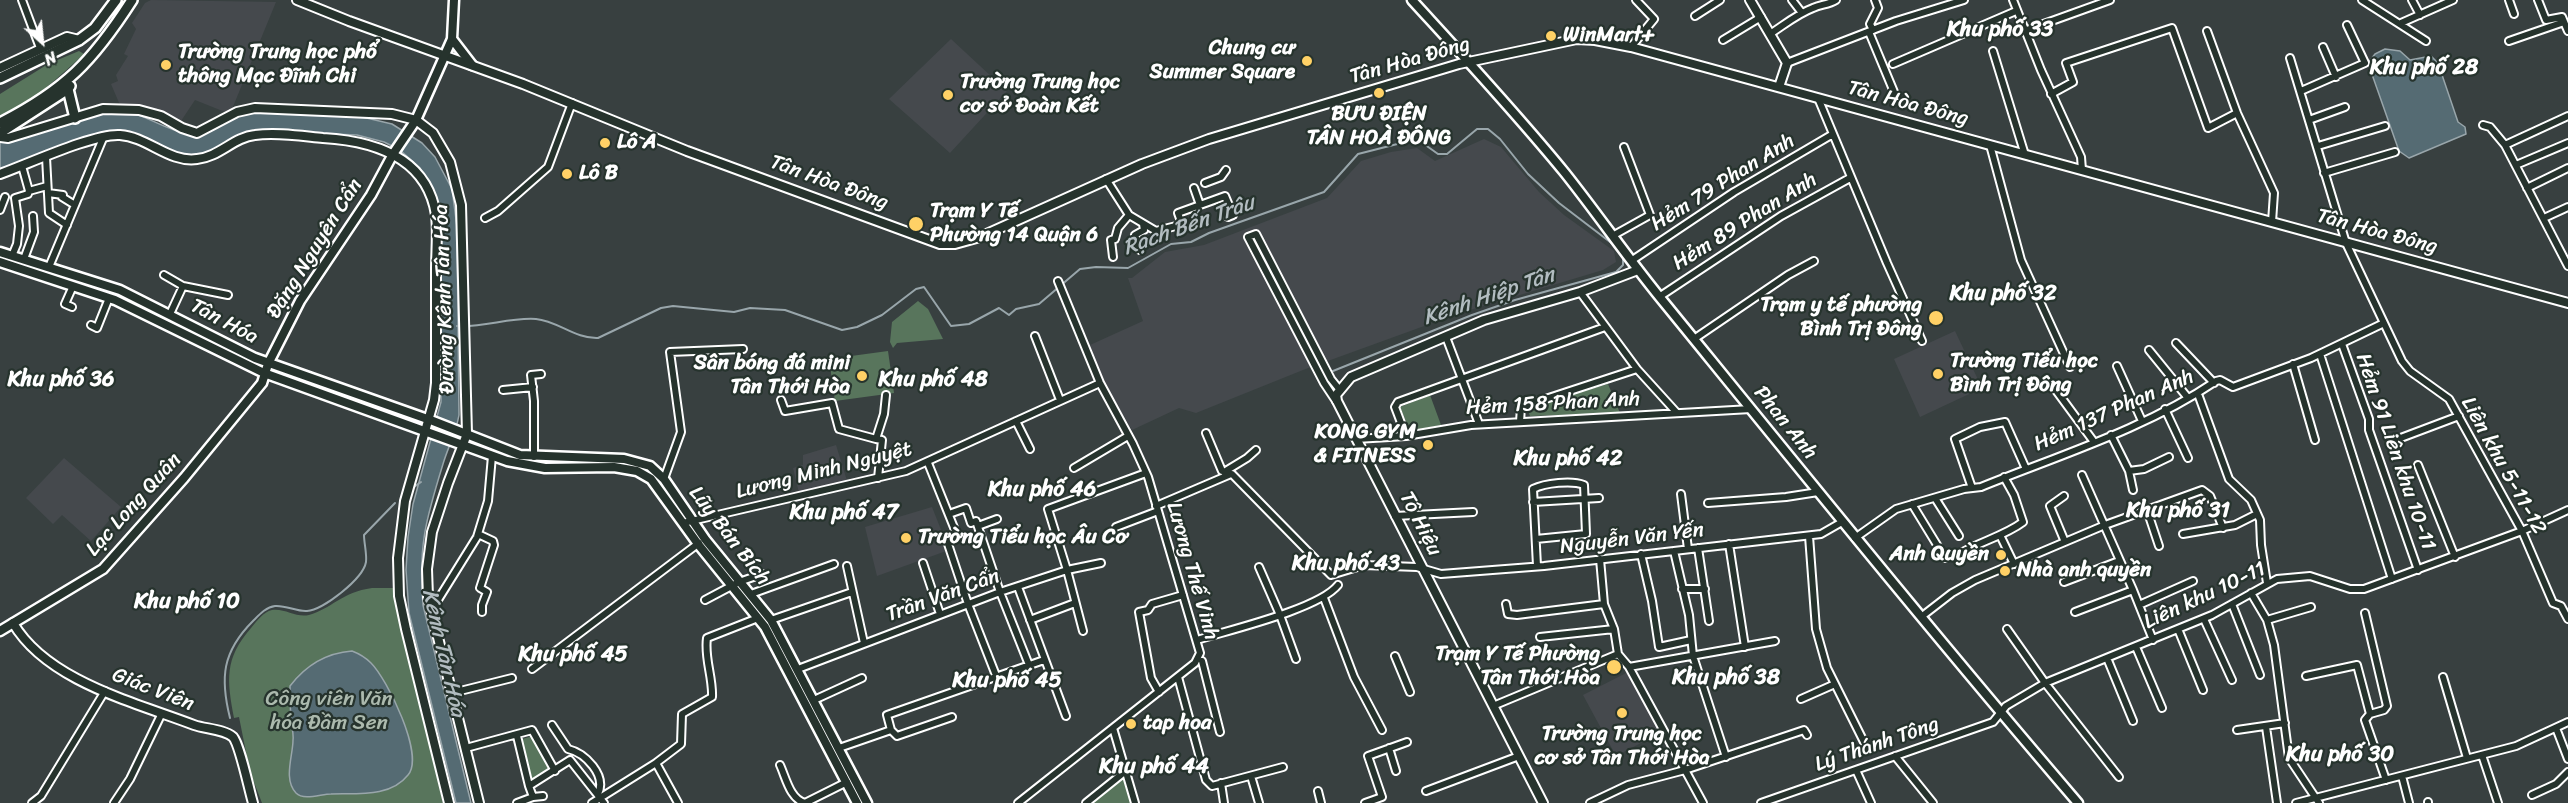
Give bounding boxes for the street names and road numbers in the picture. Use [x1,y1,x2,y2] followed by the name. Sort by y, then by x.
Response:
[1347,32,1473,90] street label: Tân Hòa Đông
[1845,76,1971,132] street label: Tân Hòa Đông
[1646,129,1800,237] street label: Hẻm 79 Phan Anh
[767,150,891,216] street label: Tân Hòa Đông
[1668,167,1822,277] street label: Hẻm 89 Phan Anh
[262,174,368,324] street label: Đặng Nguyên Cẩn
[429,204,461,394] street label: Đường Kênh Tân Hóa
[2314,204,2440,260] street label: Tân Hòa Đông
[186,294,262,350] street label: Tân Hóa
[2349,350,2441,554] street label: Hẻm 91 Liên khu 10-11
[2030,364,2198,458] street label: Hẻm 137 Phan Anh
[1748,381,1822,465] street label: Phan Anh
[1465,387,1641,421] street label: Hẻm 158 Phan Anh
[2455,393,2551,539] street label: Liên khu 5-11-12
[733,437,915,505] street label: Lương Minh Nguyệt
[81,448,187,562] street label: Lạc Long Quân
[683,482,775,590] street label: Lũy Bán Bích
[1393,488,1447,560] street label: Tô Hiệu
[1160,499,1224,643] street label: Lương Thế Vinh
[1559,518,1705,560] street label: Nguyễn Văn Yến
[2140,557,2270,635] street label: Liên khu 10-11
[883,564,1003,628] street label: Trần Văn Cẩn
[108,663,198,717] street label: Giác Viên
[1812,712,1942,778] street label: Lý Thánh Tông

